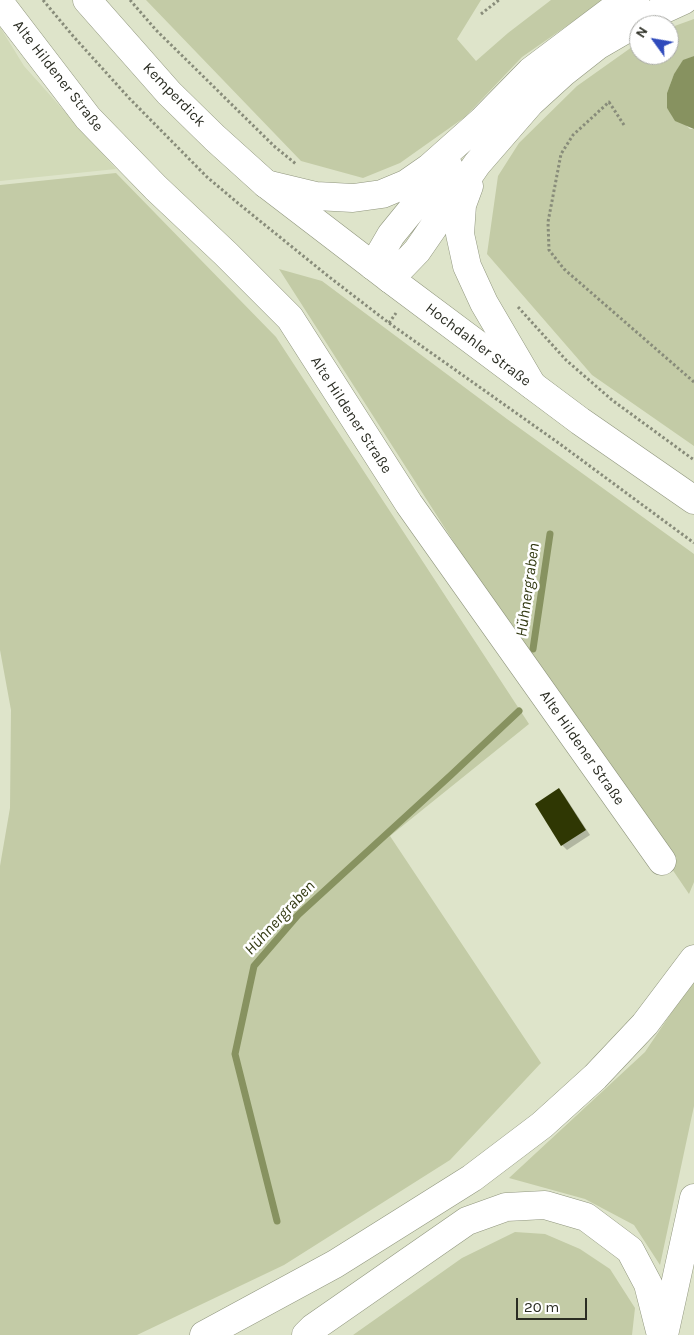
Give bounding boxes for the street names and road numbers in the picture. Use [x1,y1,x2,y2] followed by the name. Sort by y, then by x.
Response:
[9,17,107,135] street label: Alte Hildener Straße
[139,59,209,131] street label: Kemperdick
[422,299,534,391] street label: Hochdahler Straße
[306,353,396,477] street label: Alte Hildener Straße
[536,687,628,809] street label: Alte Hildener Straße

